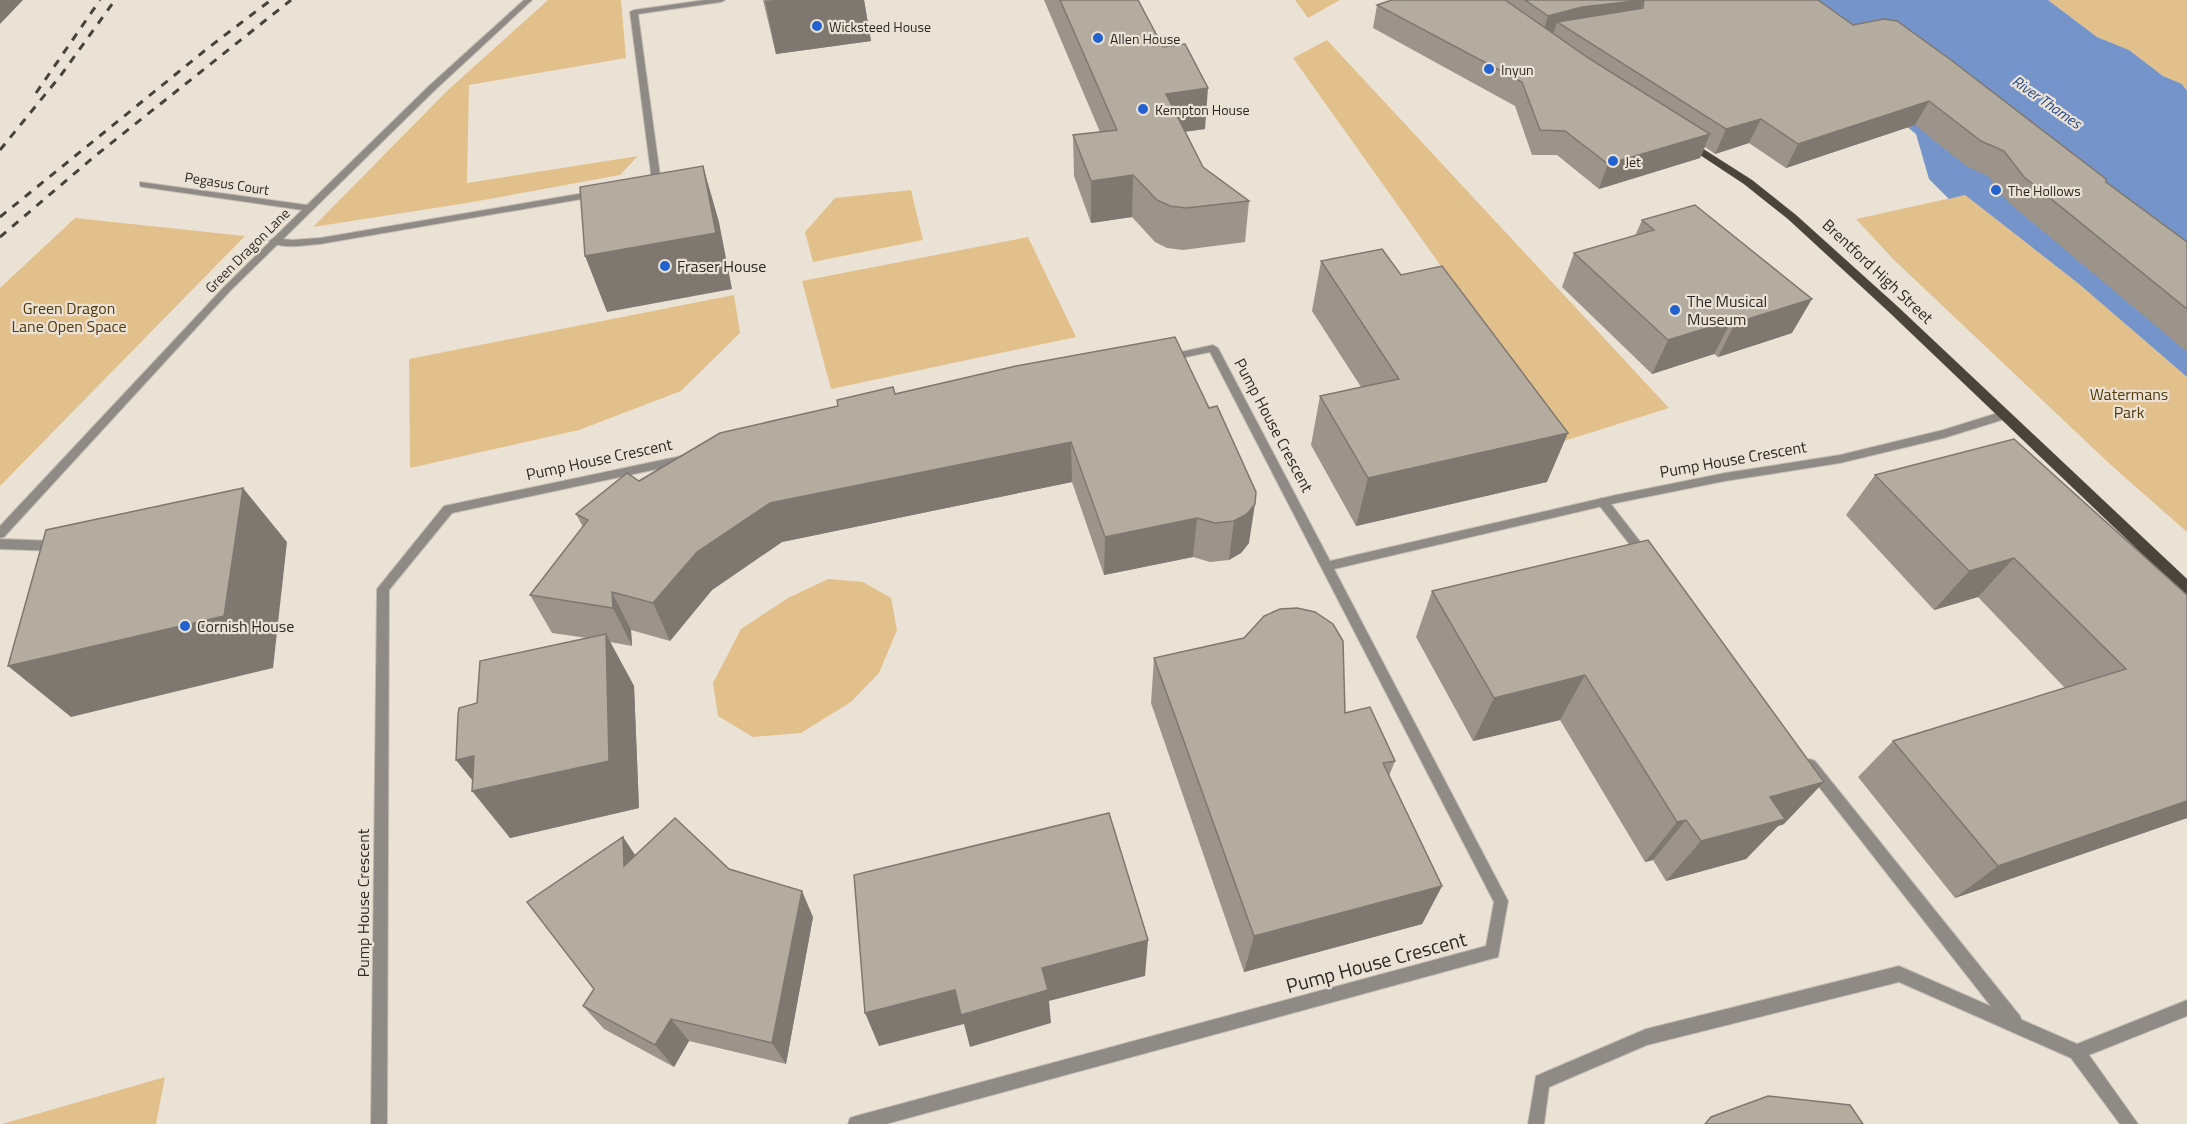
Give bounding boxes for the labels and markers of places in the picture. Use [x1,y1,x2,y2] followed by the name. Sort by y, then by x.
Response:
[829,16,931,37] place label: Wicksteed House
[810,19,824,33] marker: Wicksteed House
[1110,28,1180,49] place label: Allen House
[1091,31,1105,45] marker: Allen House
[1501,59,1534,80] place label: Inyun
[1482,62,1496,76] marker: Inyun
[1155,99,1250,120] place label: Kempton House
[1136,102,1150,116] marker: Kempton House
[1625,151,1641,172] place label: Jet
[1606,154,1620,168] marker: Jet
[2008,180,2081,201] place label: The Hollows
[1989,183,2003,197] marker: The Hollows
[677,254,766,278] place label: Fraser House
[658,259,672,273] marker: Fraser House
[1687,289,1767,331] place label: The Musical Museum
[1668,303,1682,317] marker: The Musical Museum
[197,614,294,638] place label: Cornish House
[178,619,192,633] marker: Cornish House

